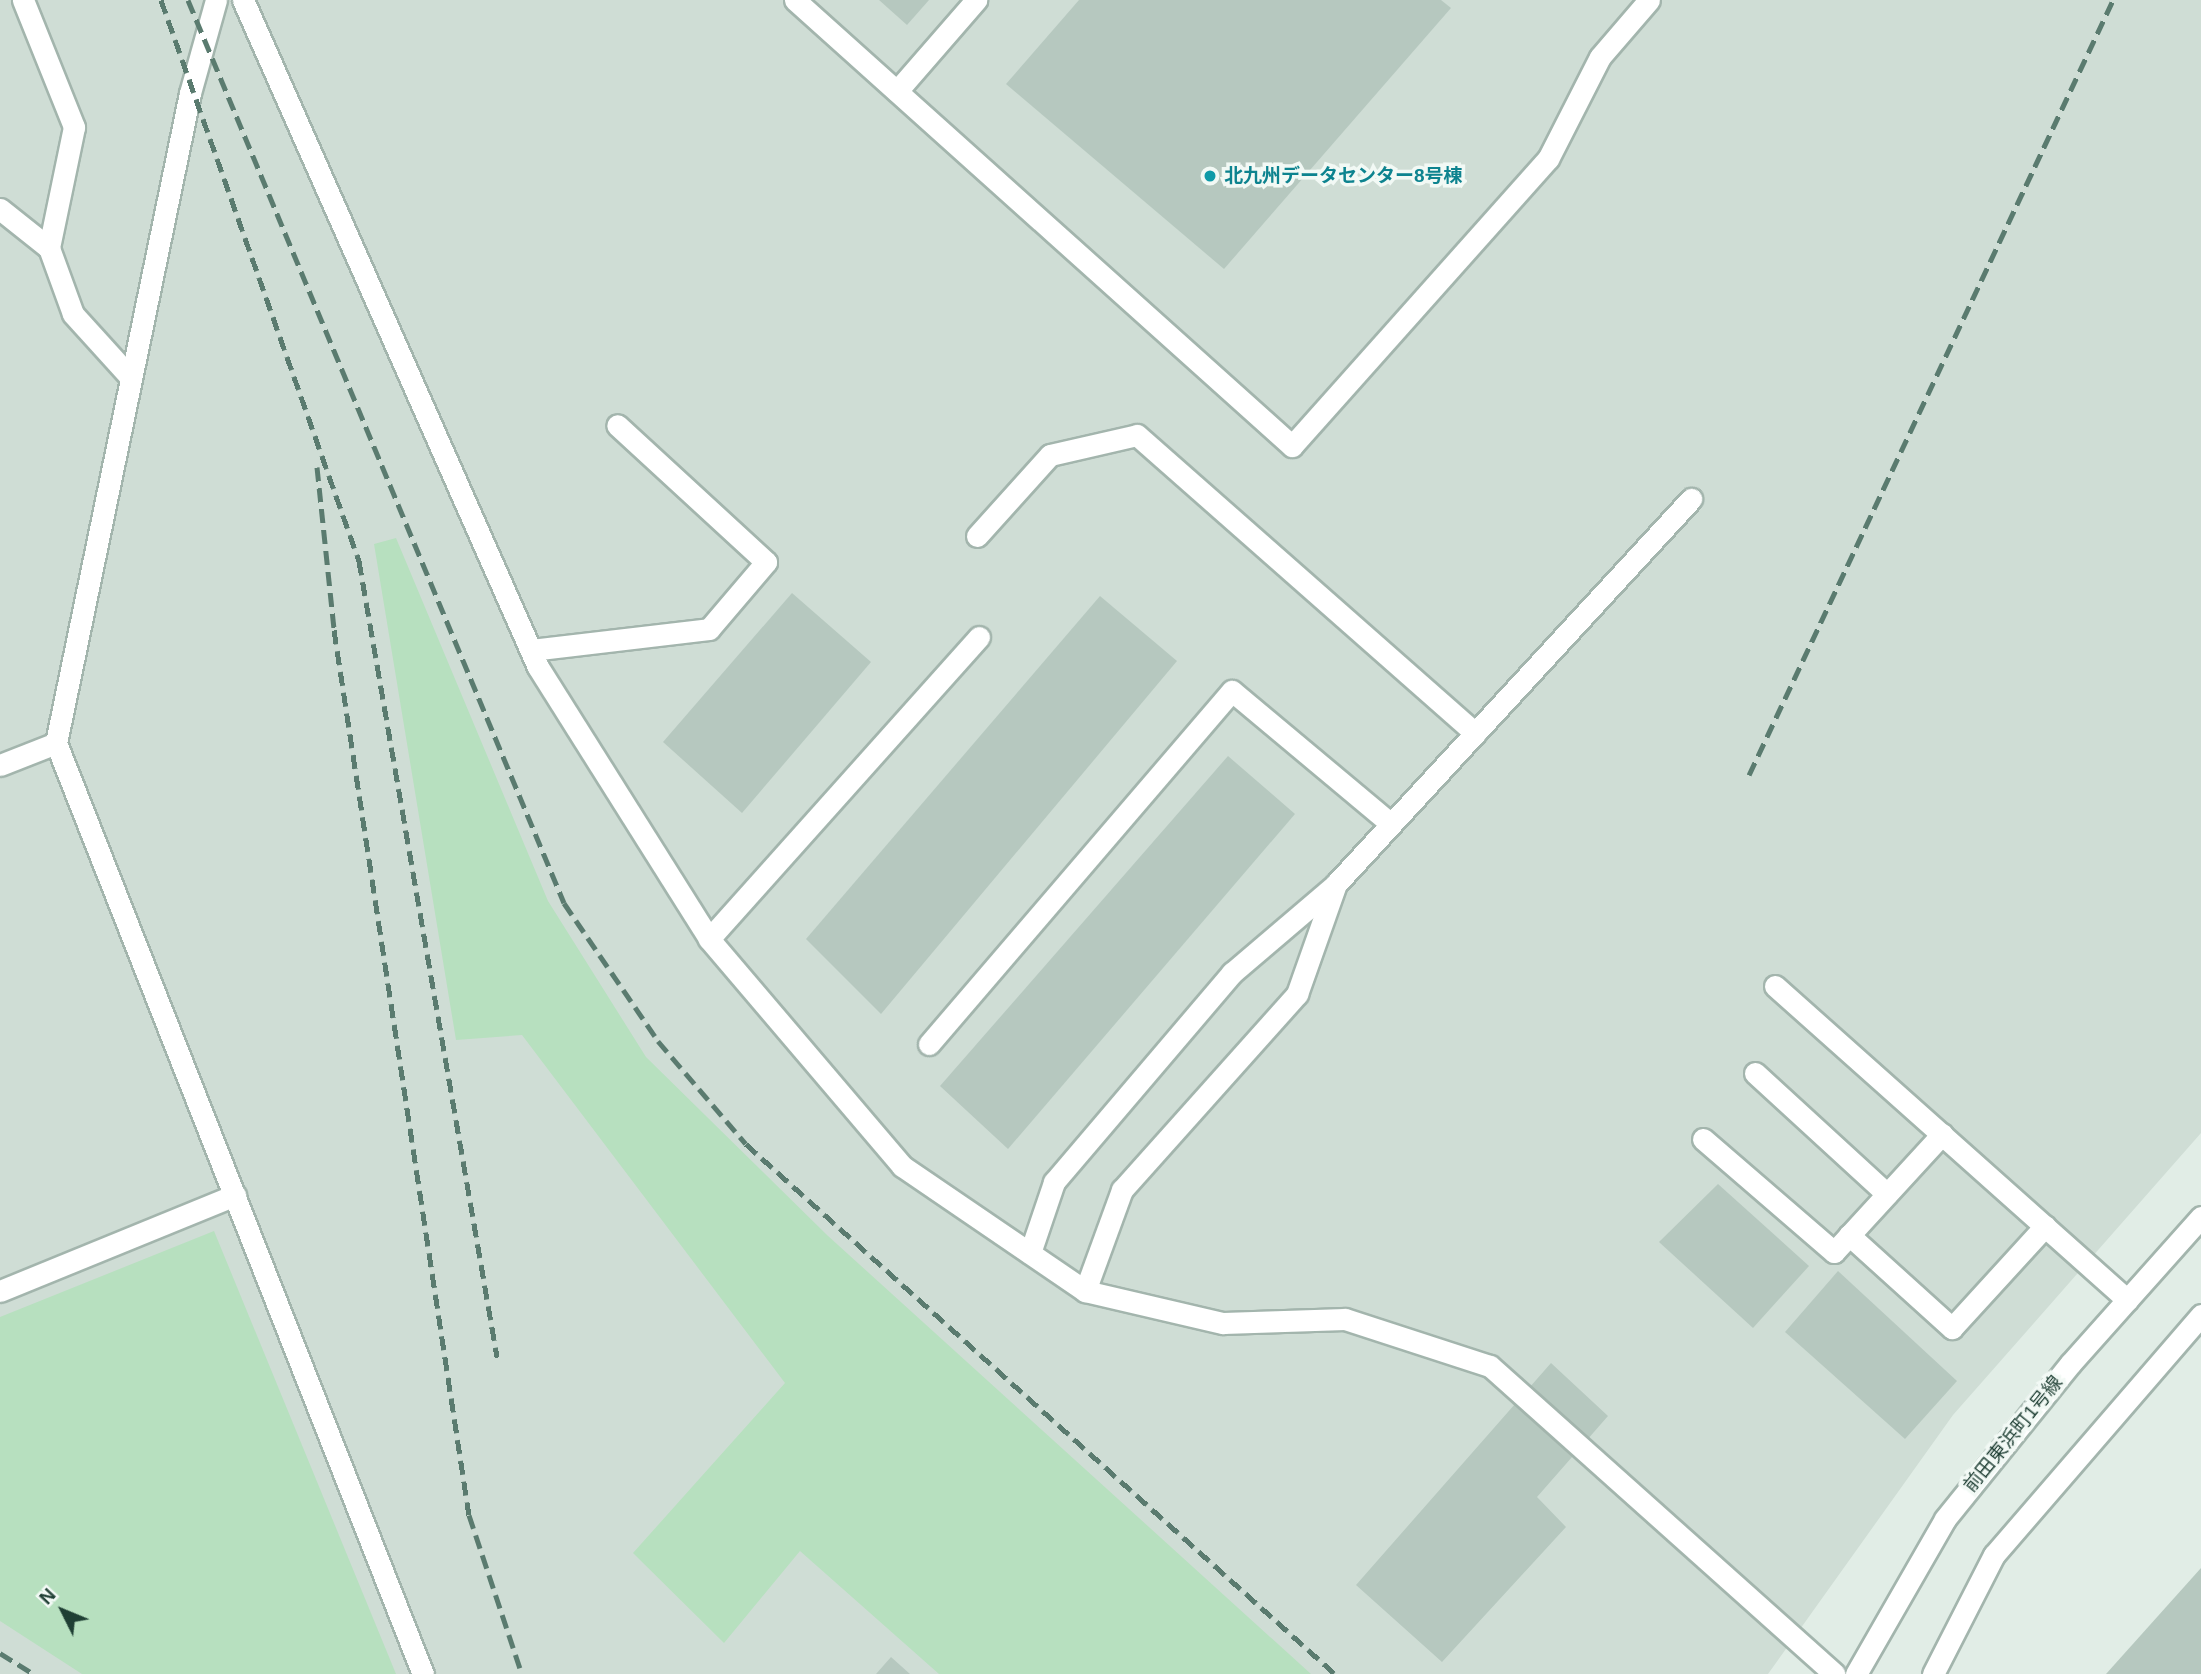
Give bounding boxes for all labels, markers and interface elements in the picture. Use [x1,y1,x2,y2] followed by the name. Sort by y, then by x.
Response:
[1224,165,1463,187] place label: 北九州データセンター8号棟
[1202,168,1218,184] marker: 北九州データセンター8号棟
[1959,1371,2067,1497] street label: 前田東浜町1号線
[28,1576,98,1646] north arrow
[35,1584,60,1609] text: N

